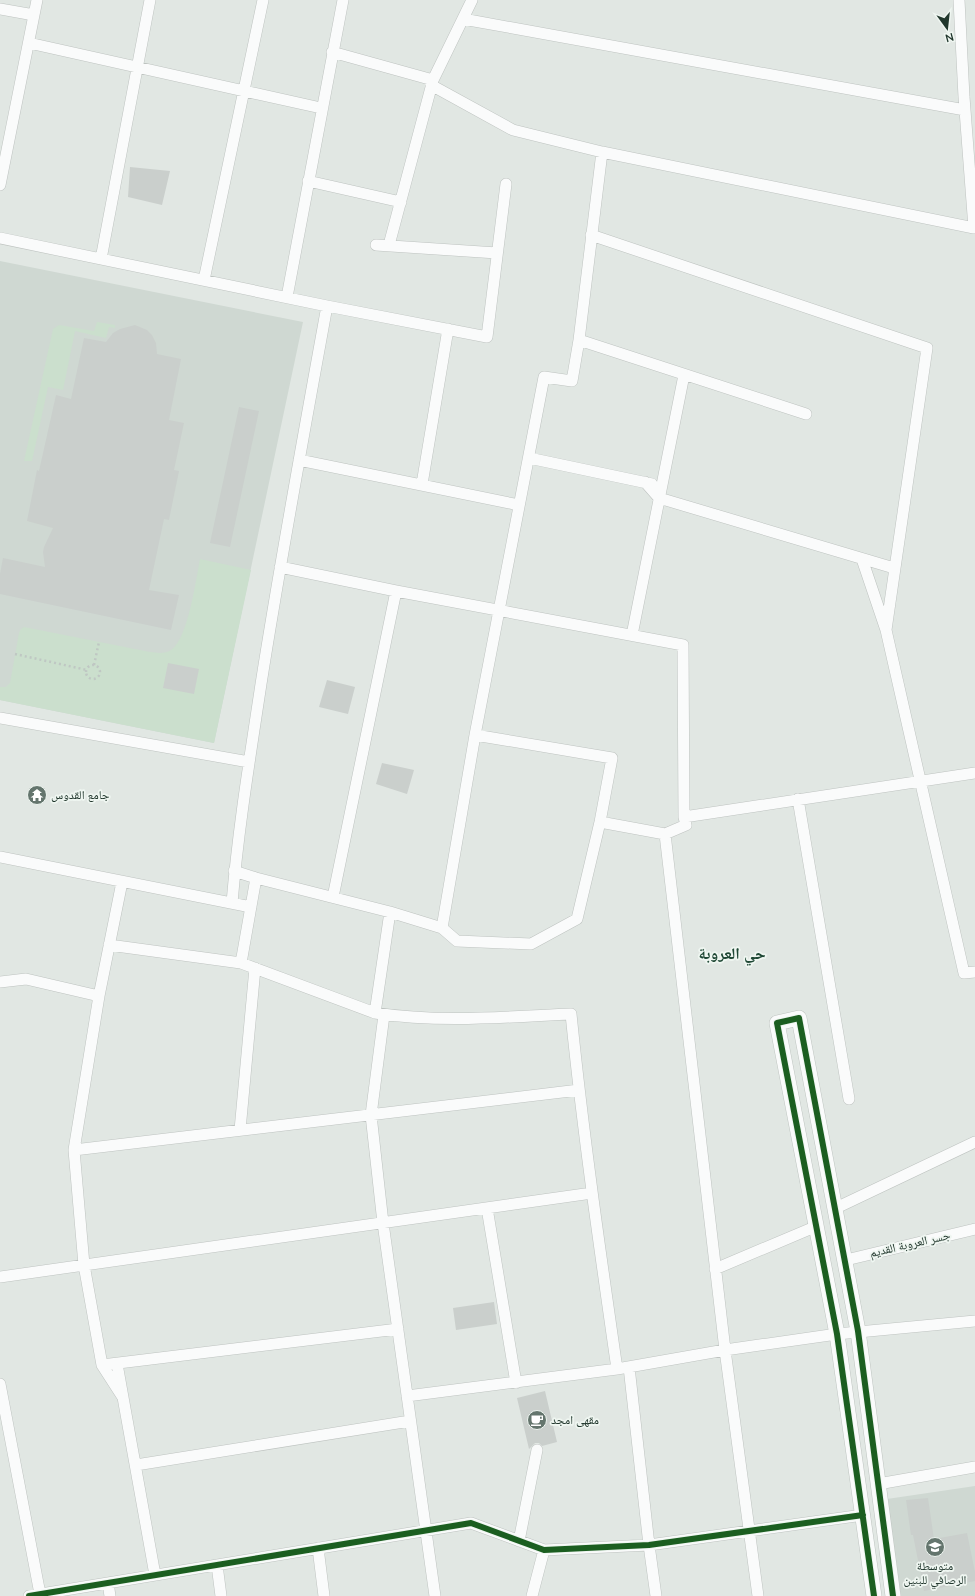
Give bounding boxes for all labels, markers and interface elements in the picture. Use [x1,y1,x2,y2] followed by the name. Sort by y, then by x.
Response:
[927,8,967,48] north arrow
[944,29,955,45] text: N
[26,784,48,806] temple icon: جامع القدوس
[51,787,110,803] place label: جامع القدوس
[698,943,766,966] district label: حي العروبة
[868,1227,952,1261] street label: جسر العروبة القديم
[526,1409,548,1431] cafe icon: مقهى امجد
[551,1412,599,1428] place label: مقهى امجد
[924,1536,946,1558] school or university icon: متوسطة الرصافي للبنين
[904,1558,967,1590] place label: متوسطة الرصافي للبنين

